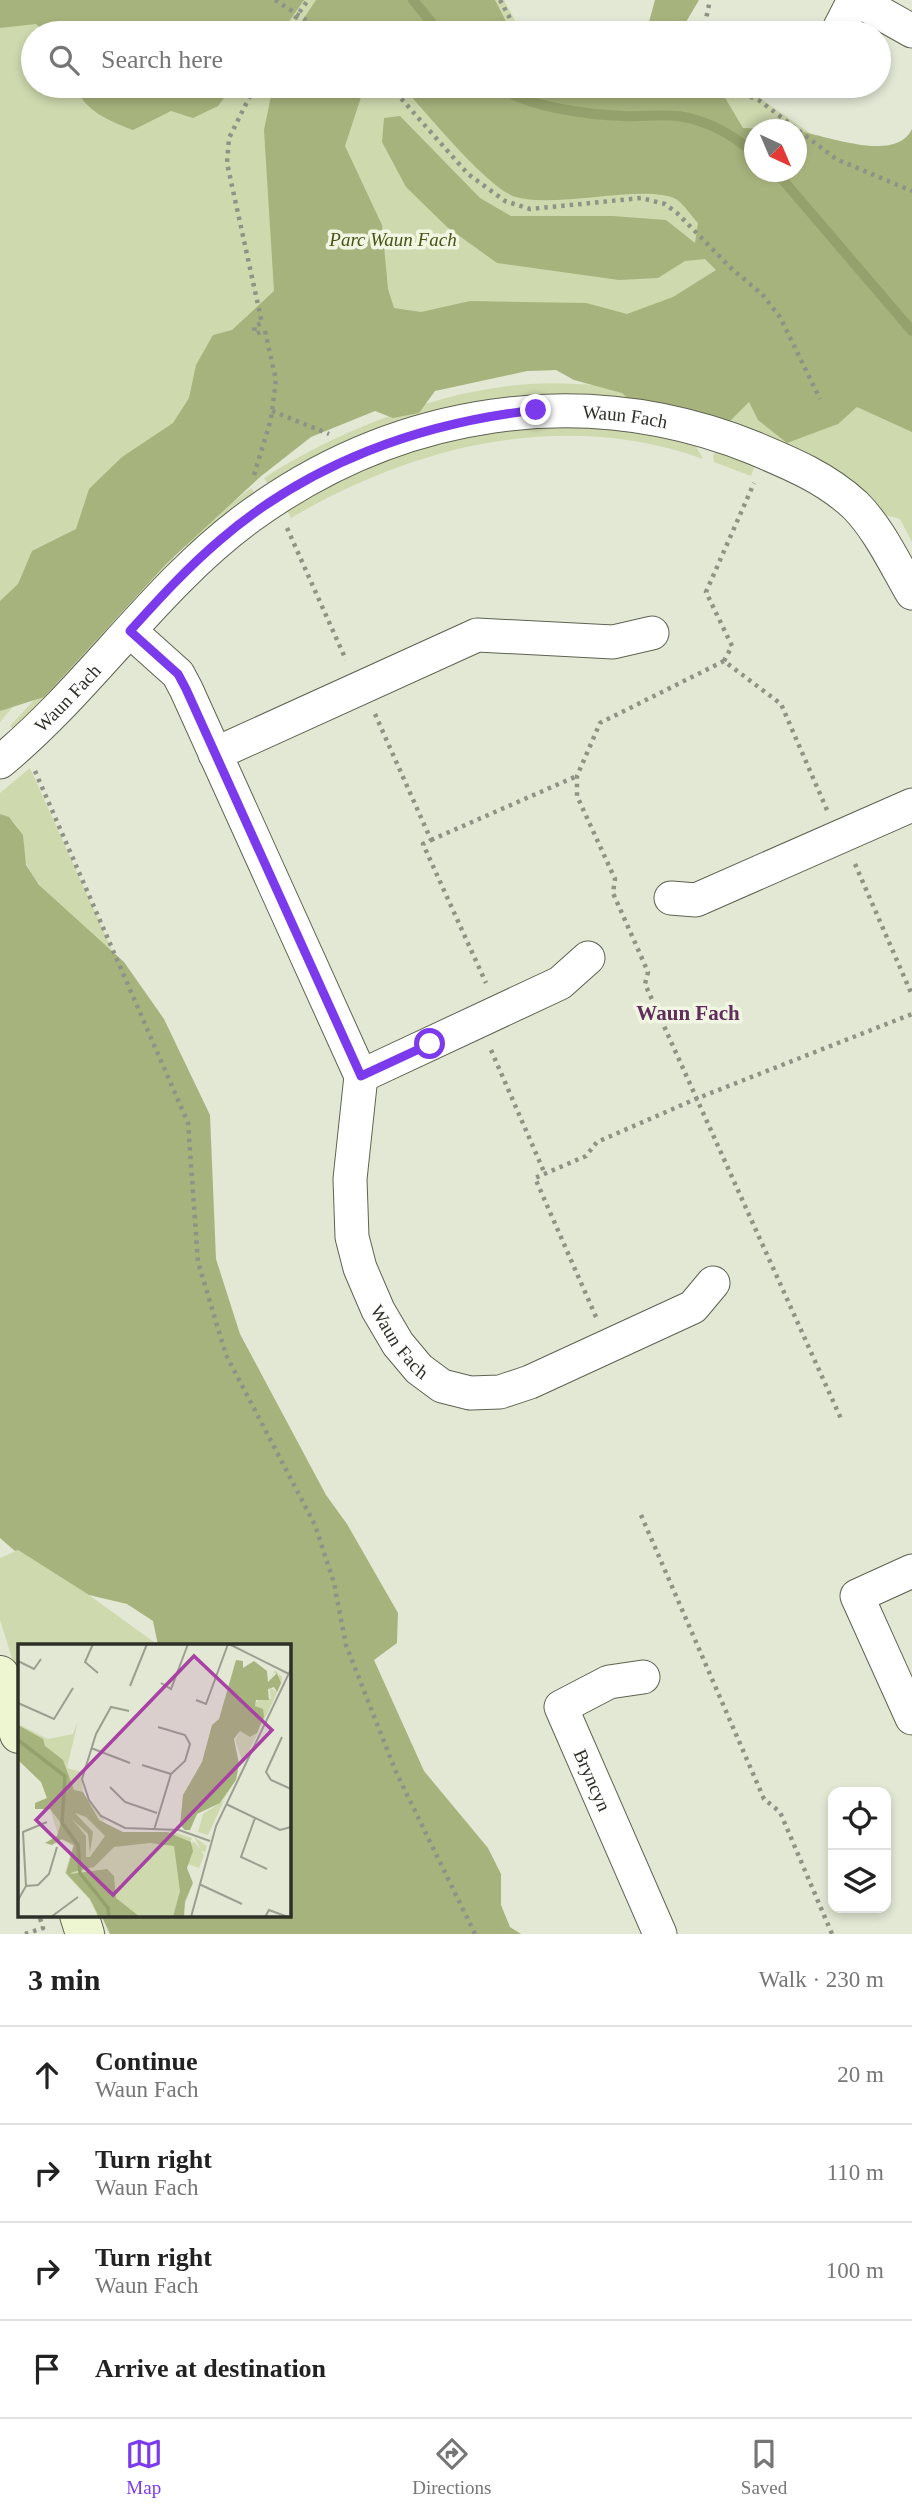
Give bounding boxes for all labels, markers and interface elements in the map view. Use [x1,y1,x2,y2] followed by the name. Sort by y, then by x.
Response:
[21,21,891,98] search box
[45,41,83,79] icon: search
[101,45,223,74] text: Search here
[744,119,807,182] north arrow
[328,229,457,250] park label: Parc Waun Fach
[520,394,551,425] route end
[582,401,670,433] street label: Waun Fach
[30,660,105,736] street label: Waun Fach
[636,1001,740,1025] district label: Waun Fach
[414,1028,445,1059] route start
[366,1301,433,1384] street label: Waun Fach
[18,1644,290,1916] inset map
[570,1746,615,1815] street label: Bryncyn
[828,1787,891,1913] map controls
[828,1787,891,1850] button: locate
[828,1850,891,1913] button: layers
[28,1963,101,1996] text: 3 min
[759,1967,884,1992] text: Walk · 230 m
[95,2047,198,2076] text: Continue
[28,2056,66,2094] icon: ahead
[837,2062,884,2087] text: 20 m
[95,2077,199,2102] text: Waun Fach
[95,2145,212,2174] text: Turn right
[28,2154,66,2192] icon: right
[827,2160,884,2185] text: 110 m
[95,2175,199,2200] text: Waun Fach
[95,2243,212,2272] text: Turn right
[28,2252,66,2290] icon: right
[826,2258,884,2283] text: 100 m
[95,2273,199,2298] text: Waun Fach
[28,2350,66,2388] icon: arrive
[95,2354,326,2383] text: Arrive at destination
[125,2435,163,2499] tab: Map
[412,2435,491,2499] tab: Directions
[741,2435,787,2499] tab: Saved

